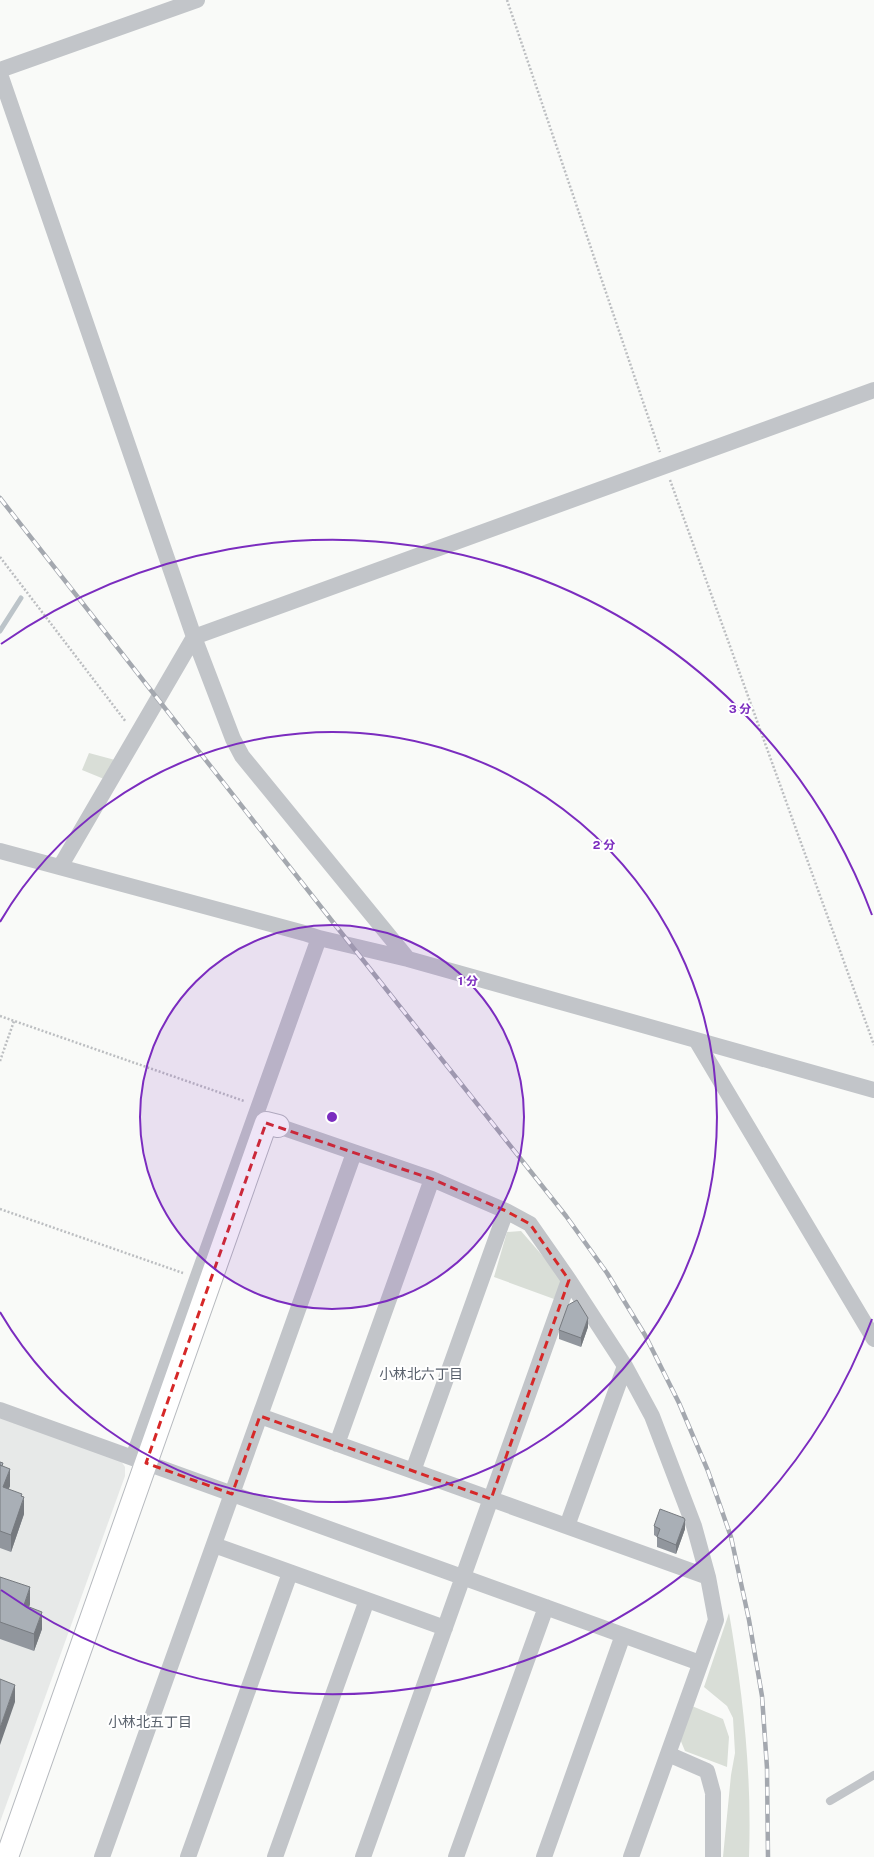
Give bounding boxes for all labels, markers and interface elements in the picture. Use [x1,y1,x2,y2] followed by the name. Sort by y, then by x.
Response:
[729,702,751,716] text: 3 分
[593,838,615,852] text: 2 分
[458,974,478,988] text: 1 分
[325,1110,339,1124] centre of rings
[379,1366,463,1382] district label: 小林北六丁目
[108,1714,192,1730] district label: 小林北五丁目

